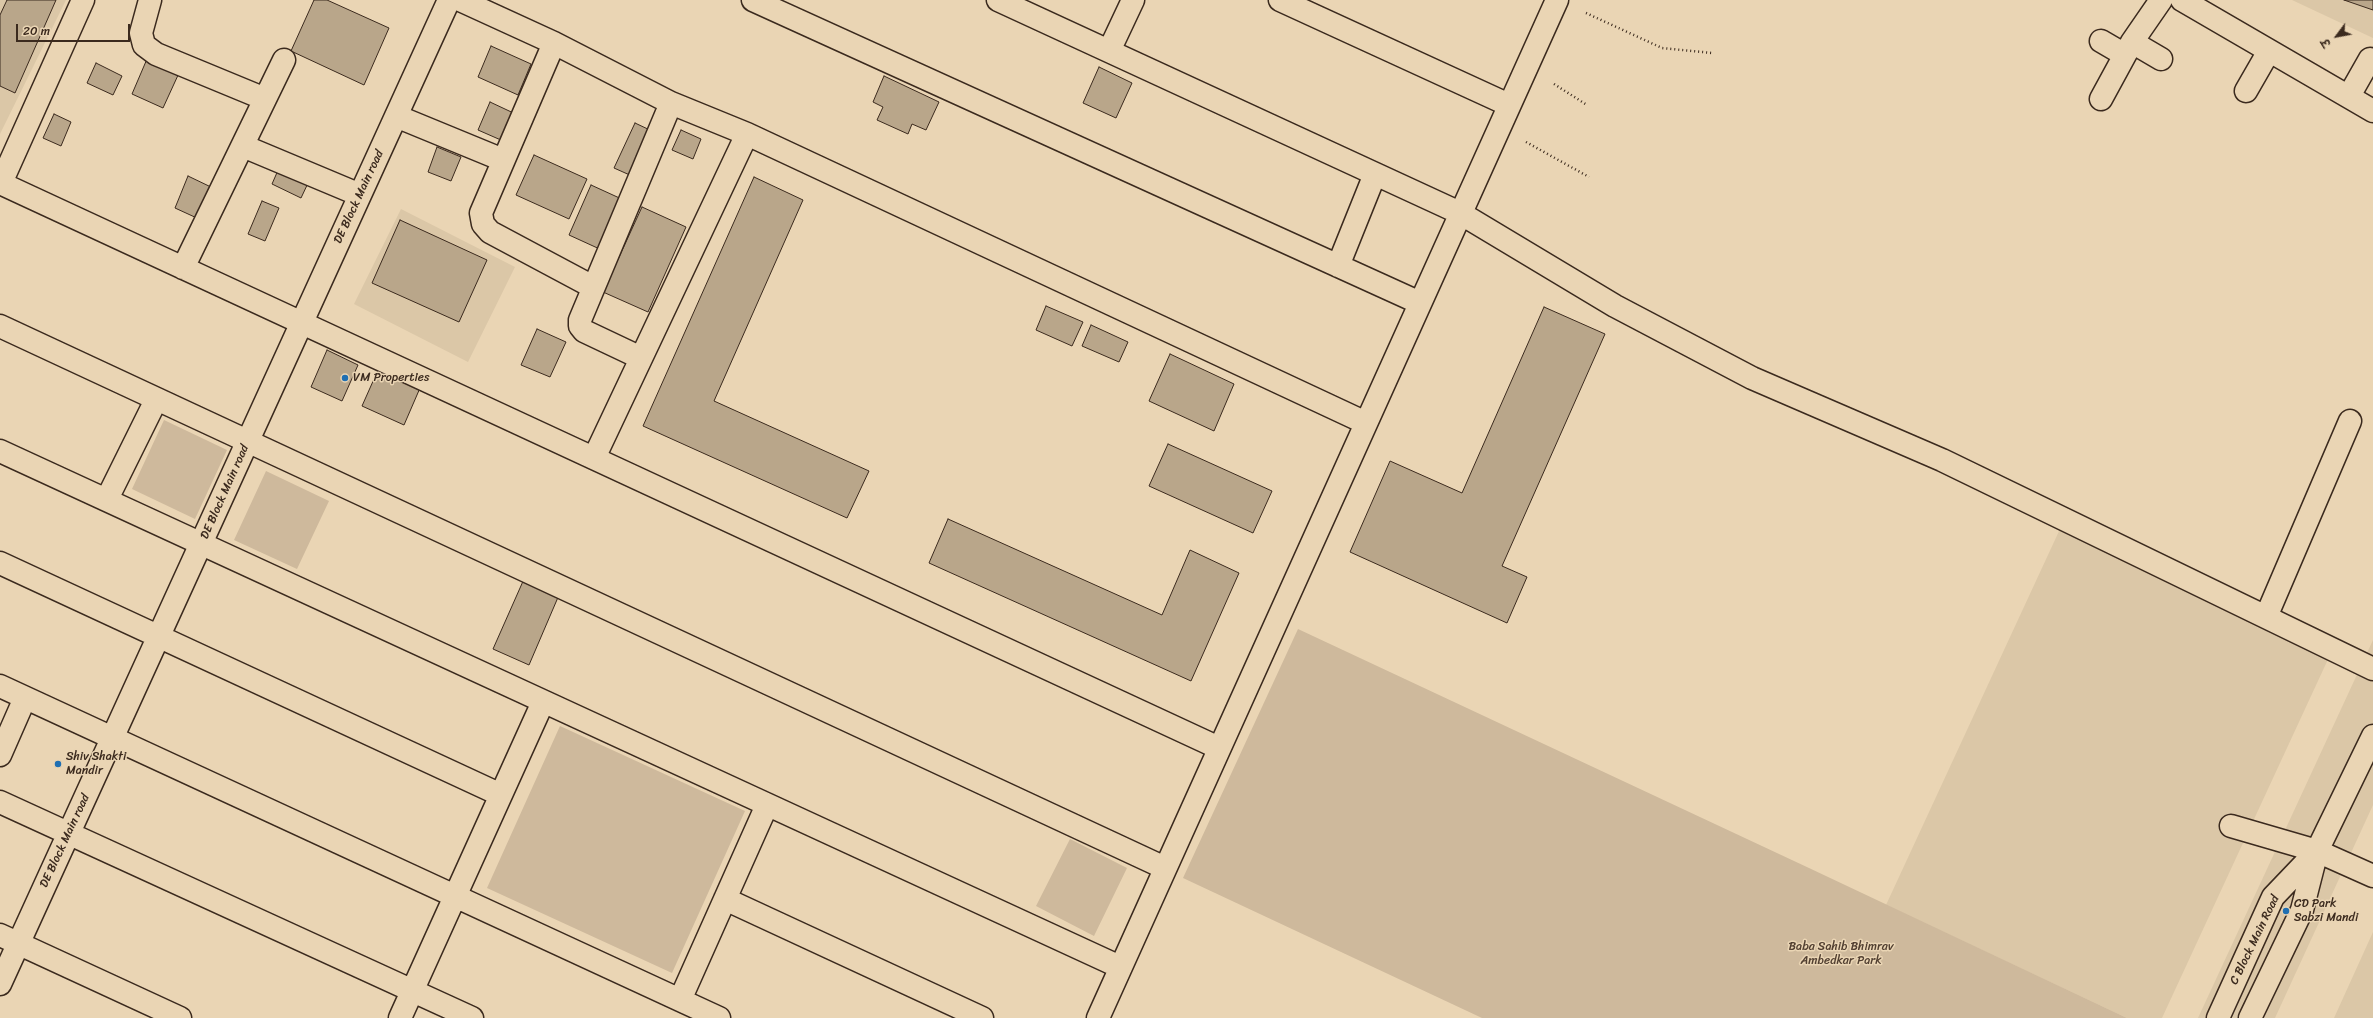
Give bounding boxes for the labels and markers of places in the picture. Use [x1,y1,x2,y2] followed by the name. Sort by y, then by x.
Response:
[353,371,429,385] place label: VM Properties
[340,373,350,383] marker: VM Properties
[66,750,126,778] place label: Shiv Shakti Mandir
[53,759,63,769] marker: Shiv Shakti Mandir
[2294,897,2358,925] place label: CD Park Sabzi Mandi
[2281,906,2291,916] marker: CD Park Sabzi Mandi

